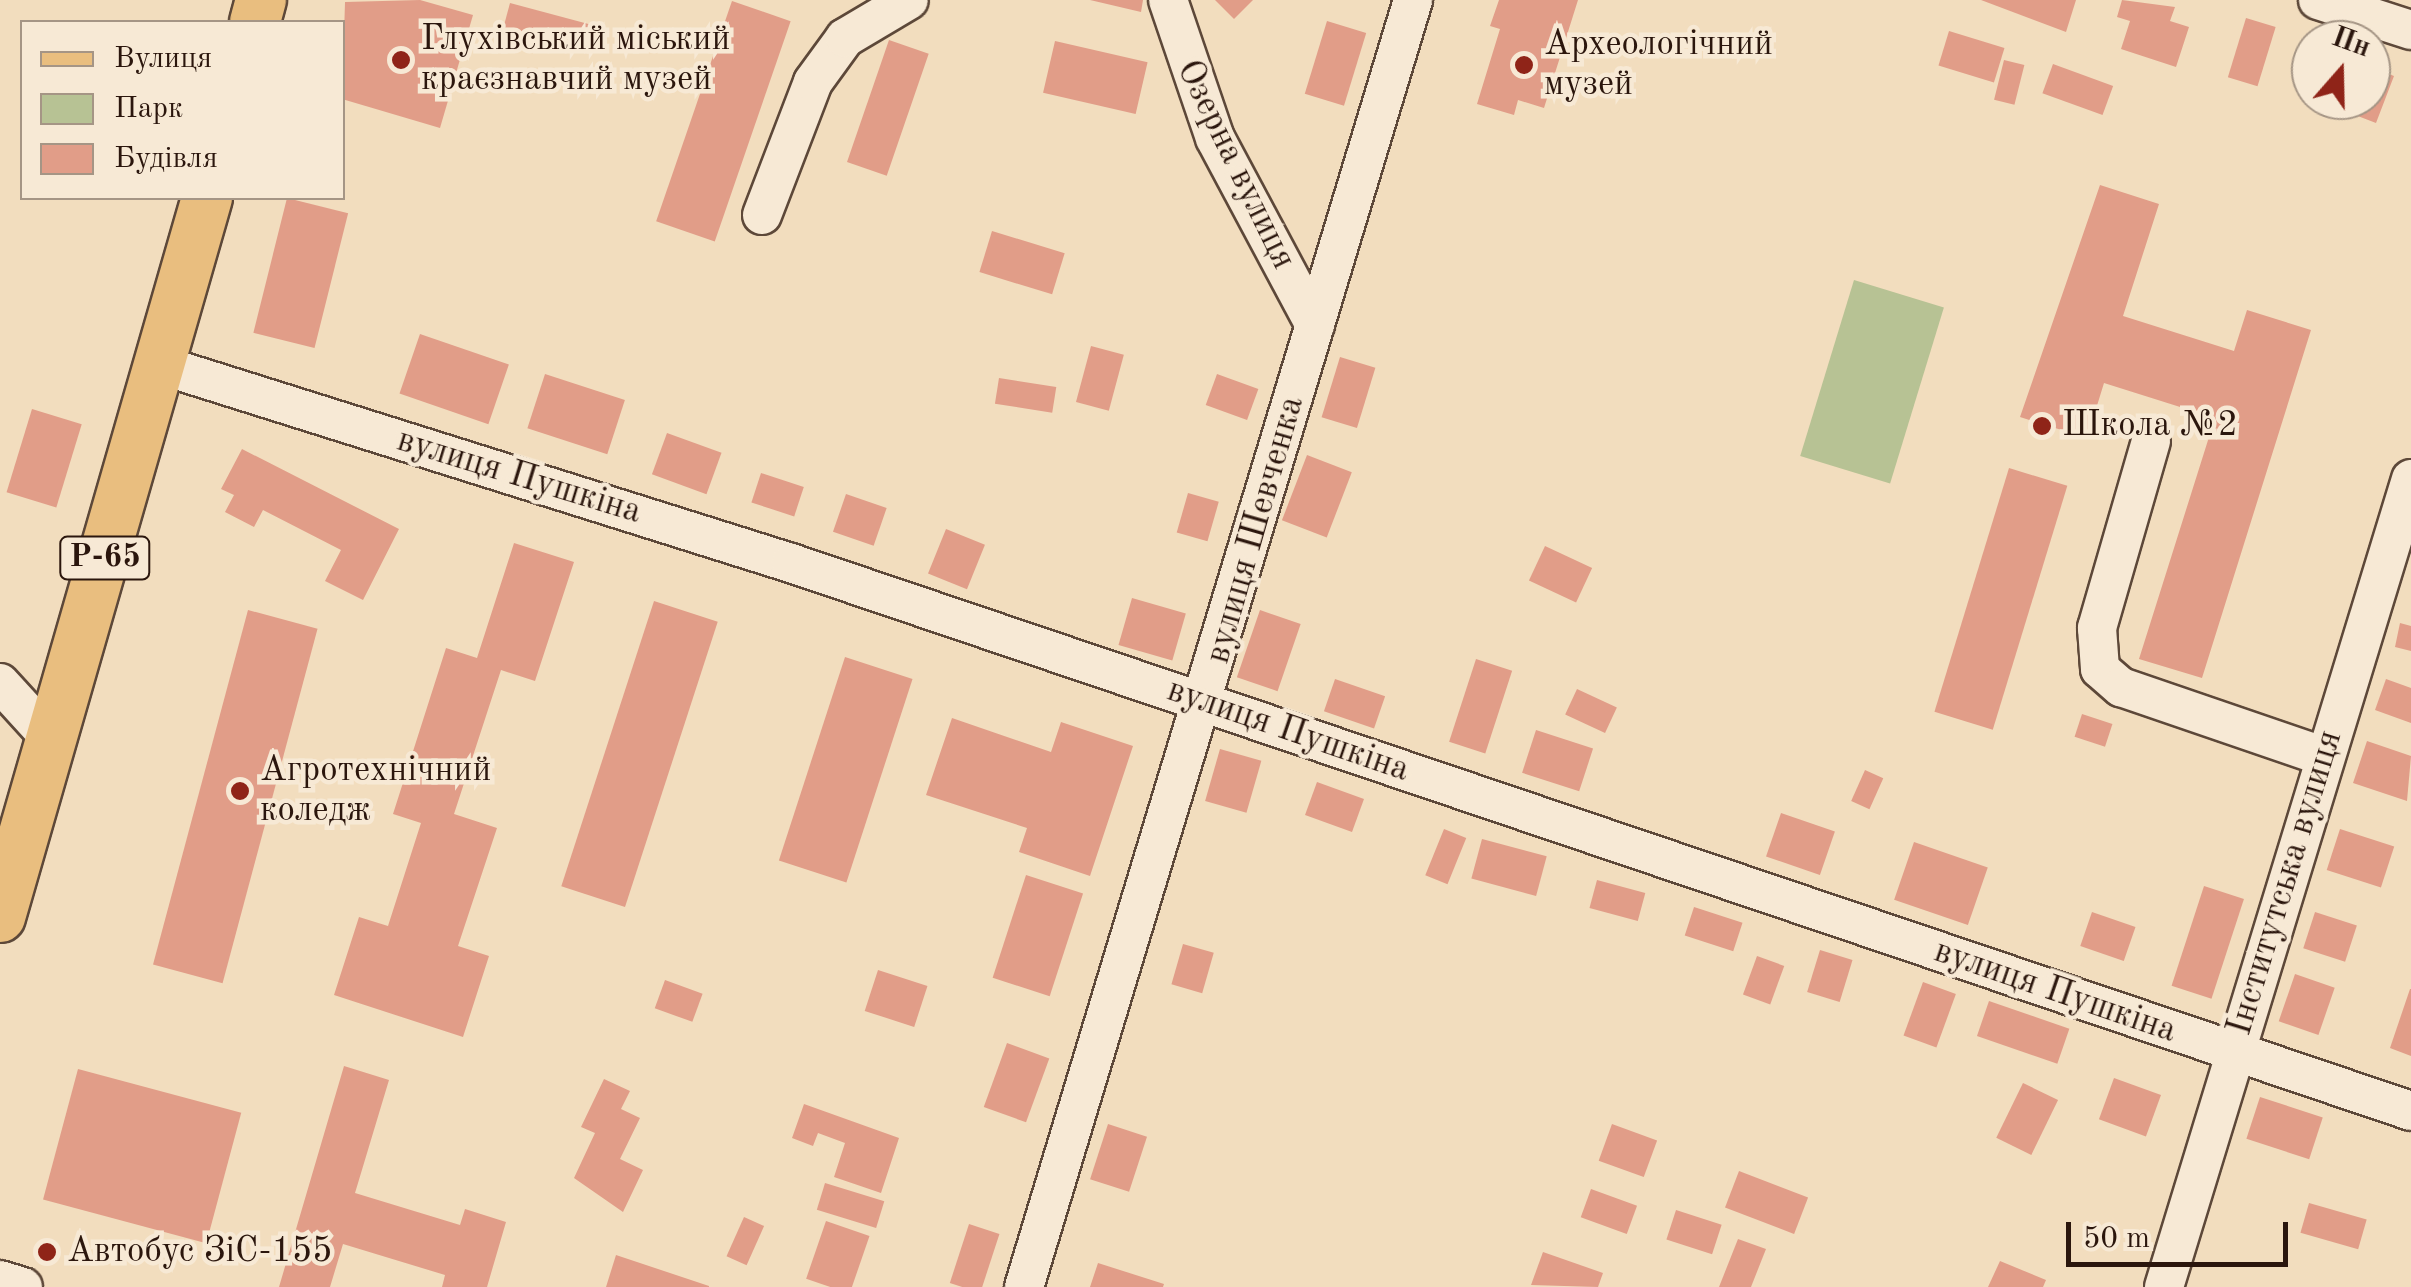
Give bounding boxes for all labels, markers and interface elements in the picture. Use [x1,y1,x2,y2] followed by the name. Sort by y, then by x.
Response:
[421,19,730,101] place label: Глухівський міський краєзнавчий музей
[20,20,345,200] legend
[2291,20,2391,120] north arrow
[1544,24,1773,106] place label: Археологічний музей
[2328,24,2373,63] text: Пн
[114,44,212,74] text: Вулиця
[390,49,412,71] marker: Глухівський міський краєзнавчий музей
[1166,54,1304,276] street label: Озерна вулиця
[1513,54,1535,76] marker: Археологічний музей
[114,94,183,124] text: Парк
[114,144,218,174] text: Будівля
[1198,391,1314,669] street label: вулиця Шевченка
[2062,405,2238,447] place label: Школа №2
[2031,415,2053,437] marker: Школа №2
[392,420,646,534] street label: вулиця Пушкіна
[58,531,152,585] road number: Р-65
[1161,670,1415,792] street label: вулиця Пушкіна
[2220,725,2352,1041] street label: Інститутська вулиця
[260,750,491,832] place label: Агротехнічний коледж
[229,780,251,802] marker: Агротехнічний коледж
[1928,931,2182,1053] street label: вулиця Пушкіна
[2071,1202,2294,1264] scale bar
[2083,1224,2150,1254] text: 50 m
[67,1231,332,1273] place label: Автобус ЗіС-155
[36,1241,58,1263] marker: Автобус ЗіС-155

